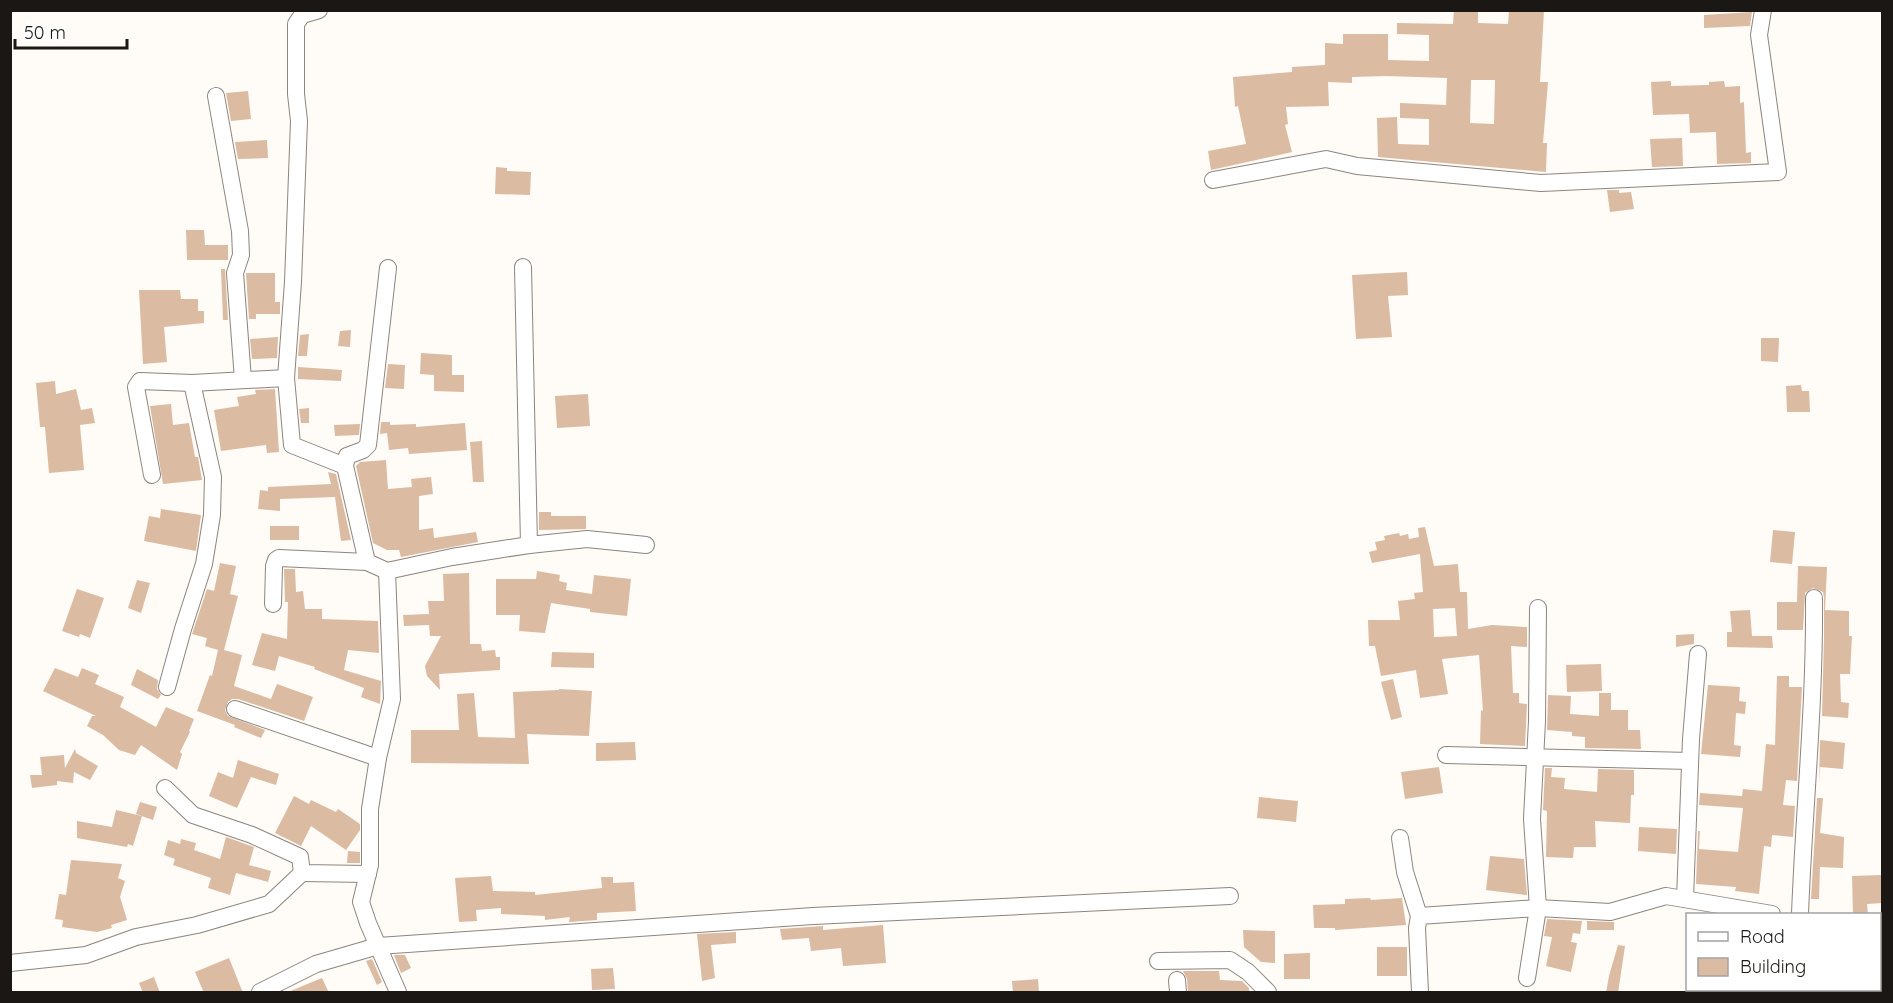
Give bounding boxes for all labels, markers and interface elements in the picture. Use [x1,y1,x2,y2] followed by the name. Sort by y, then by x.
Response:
[15,12,128,50] scale bar
[24,21,66,44] text: 50 m
[1686,913,1881,991] legend
[1740,925,1785,948] text: Road
[1740,955,1806,978] text: Building

